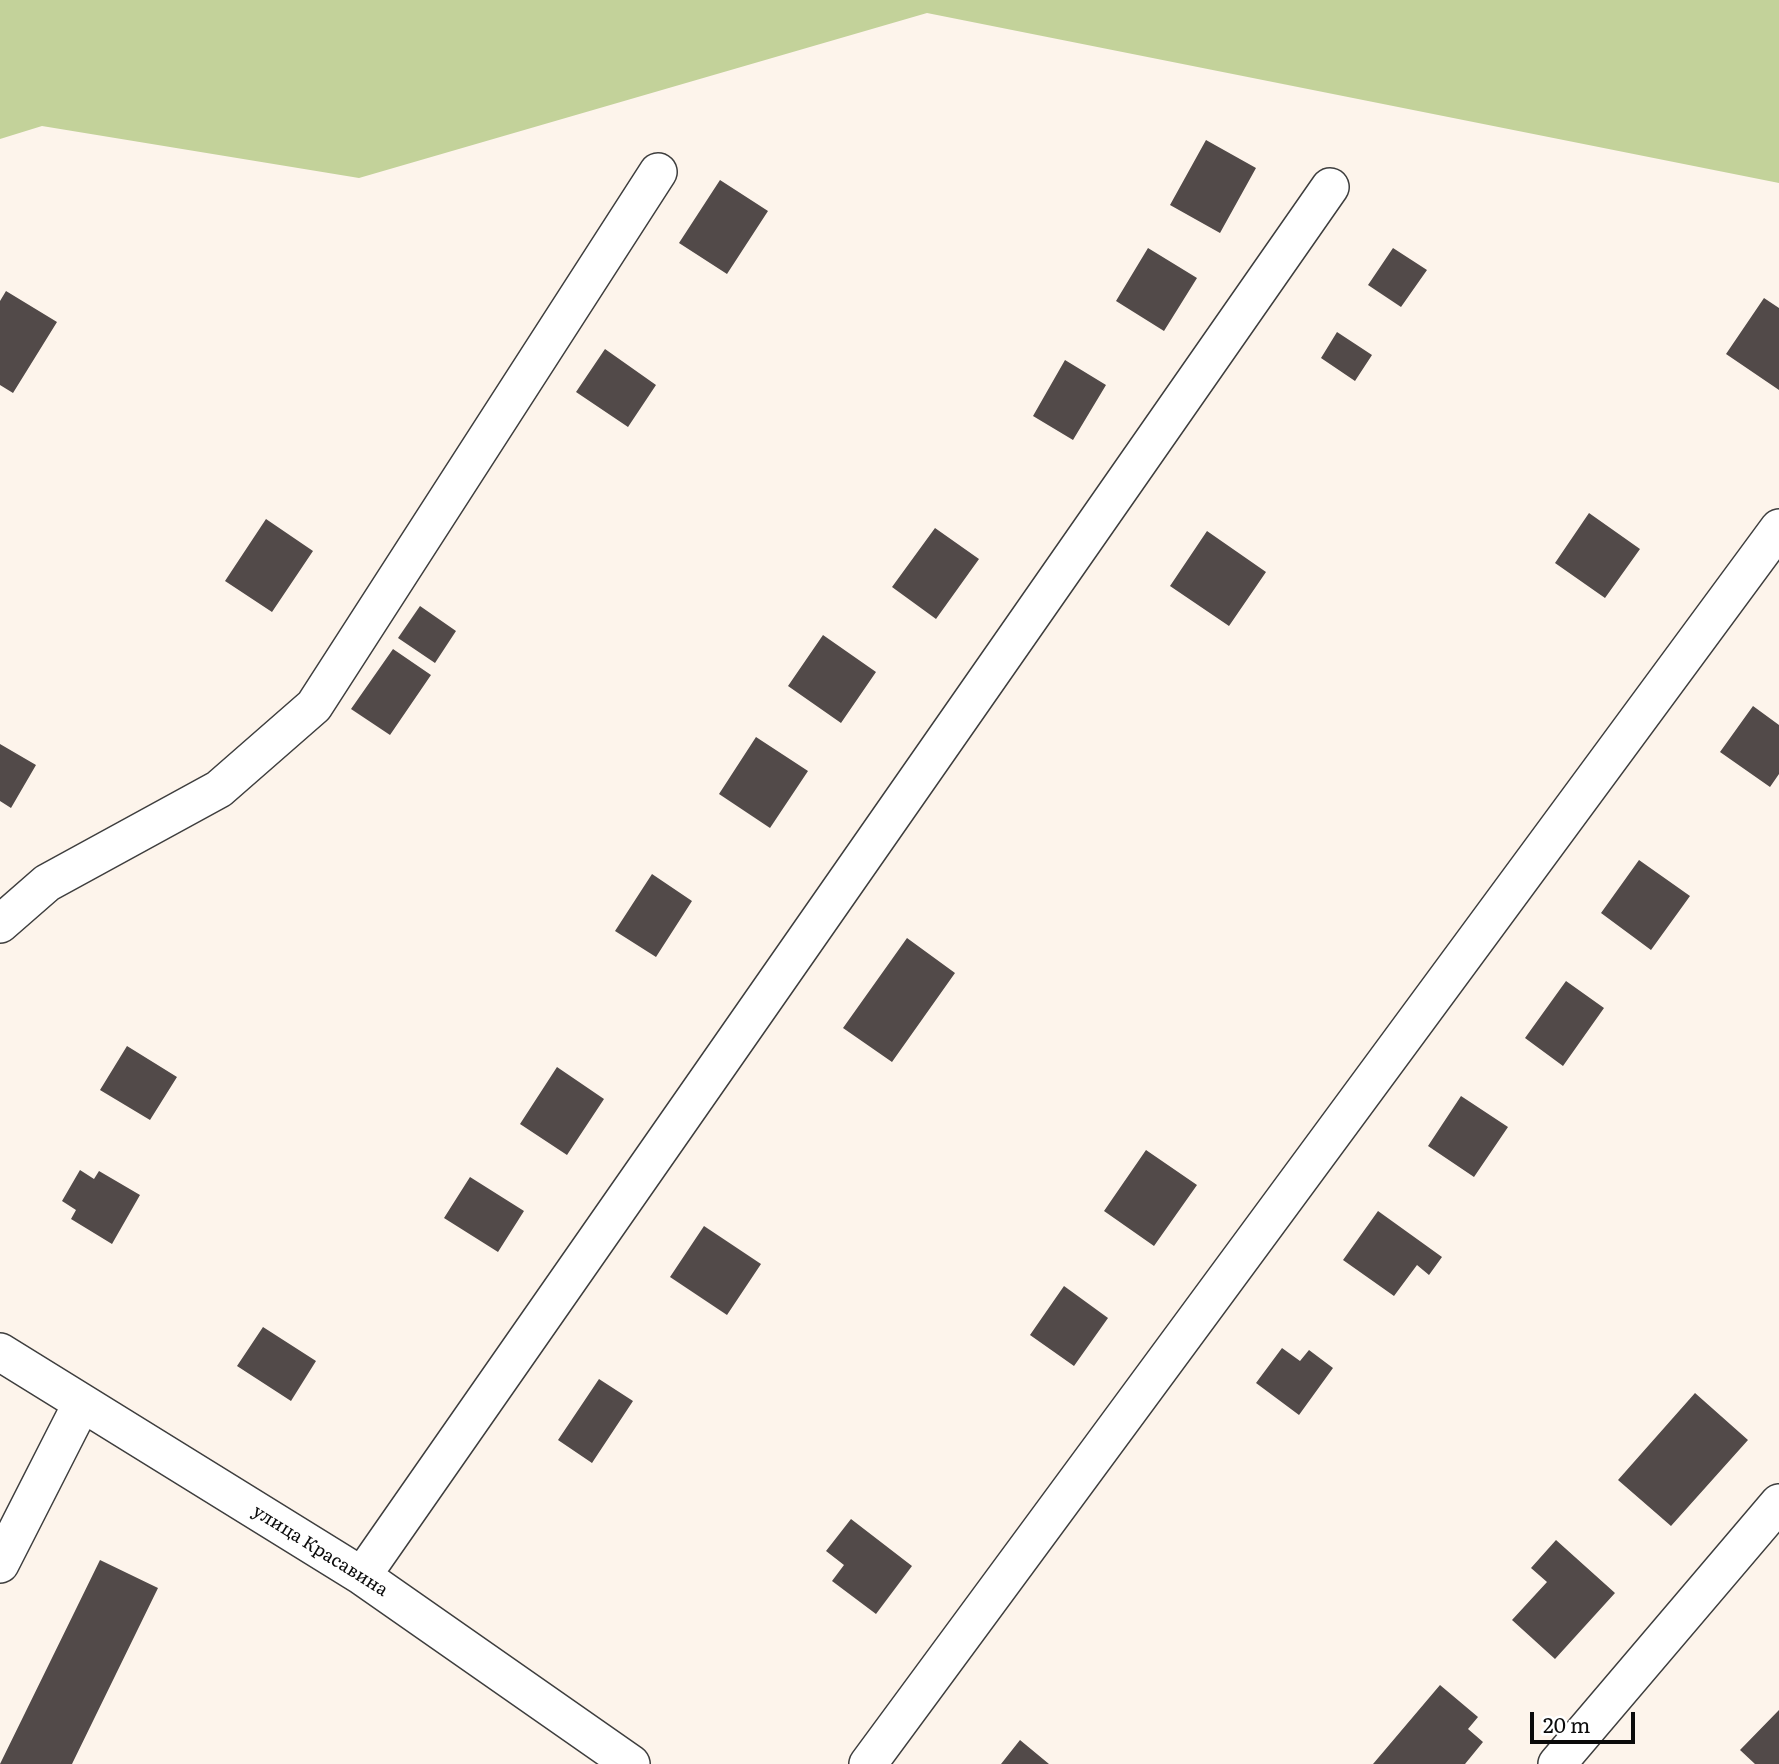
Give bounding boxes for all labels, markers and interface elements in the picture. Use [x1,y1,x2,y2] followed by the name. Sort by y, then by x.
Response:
[248,1501,392,1601] street label: улица Красавина
[1534,1698,1639,1742] scale bar
[1543,1708,1590,1739] text: 20 m

